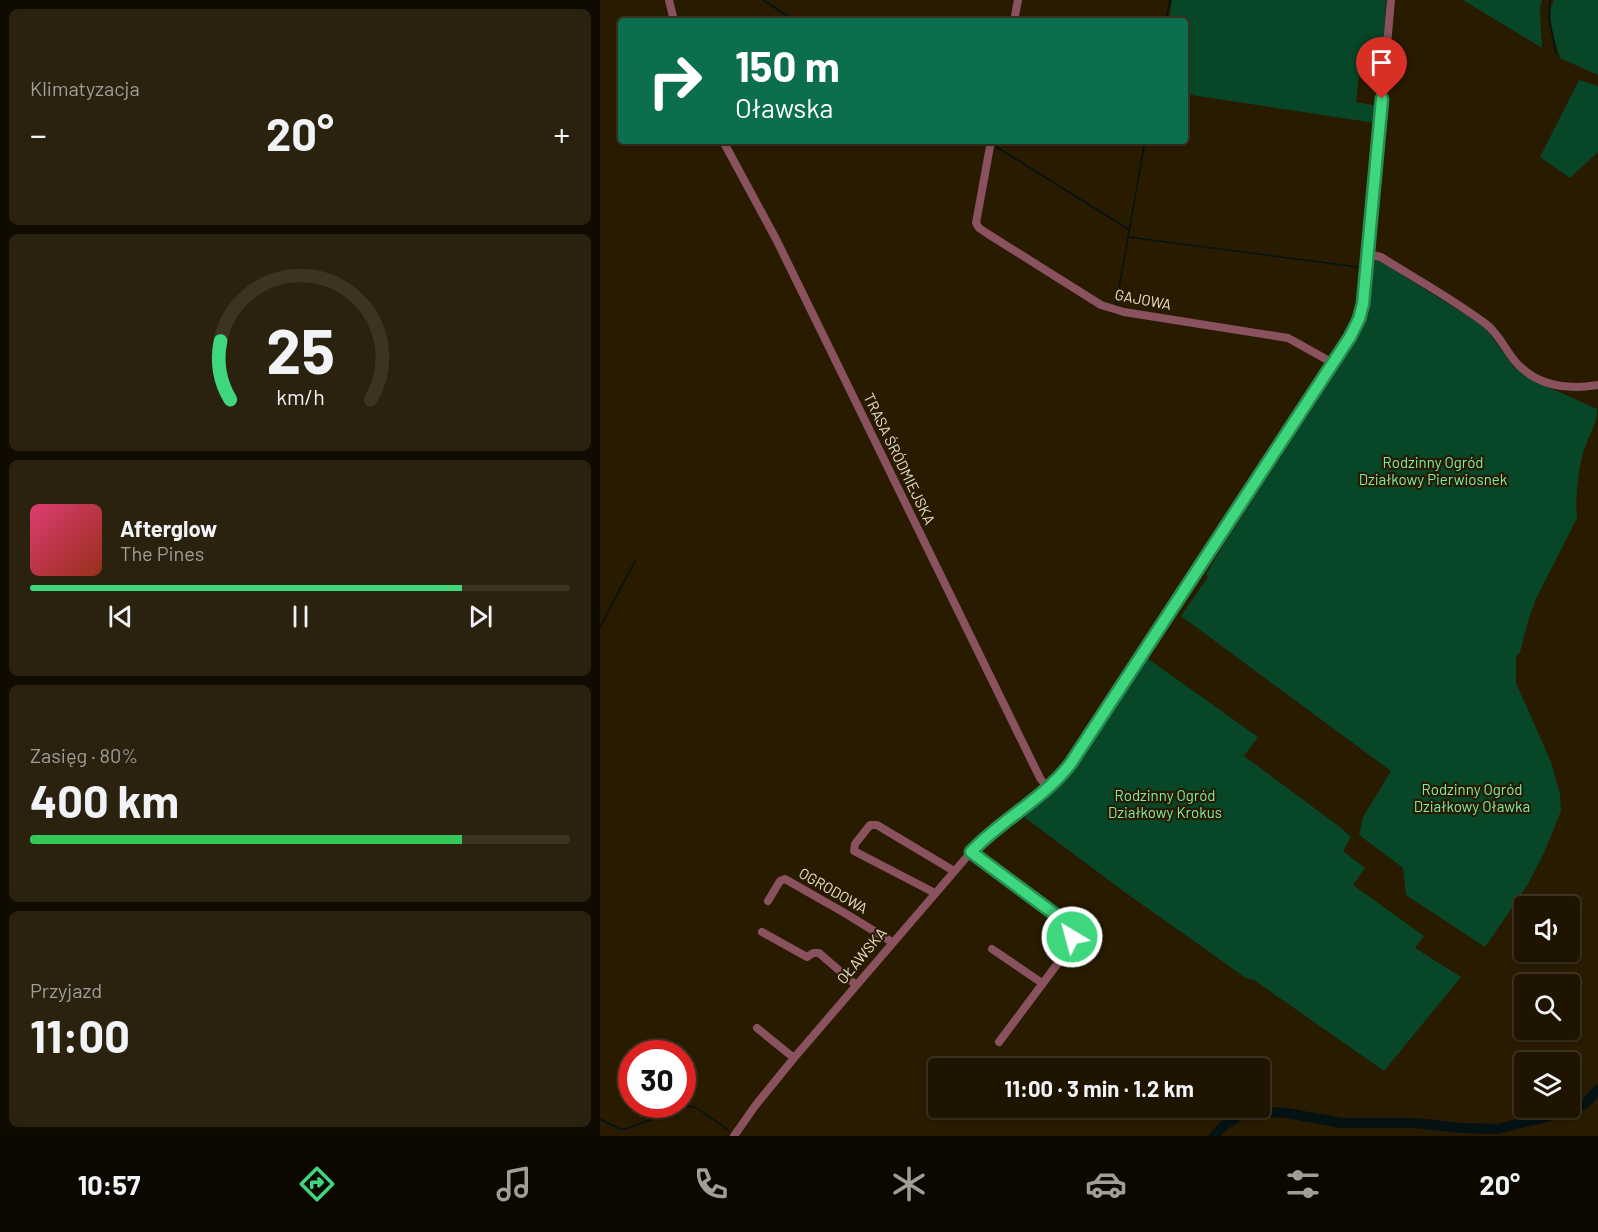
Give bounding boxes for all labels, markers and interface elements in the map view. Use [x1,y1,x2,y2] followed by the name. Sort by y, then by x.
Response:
[1356,37,1407,99] pin
[735,40,840,90] text: 150 m
[636,42,714,120] icon: right
[1365,46,1398,79] icon: arrive
[30,76,140,100] text: Klimatyzacja
[735,91,833,123] text: Oławska
[266,106,334,160] text: 20°
[30,114,47,154] text: −
[554,114,570,154] text: +
[1113,285,1173,313] street label: GAJOWA
[266,312,334,386] text: 25
[276,384,324,409] text: km/h
[860,390,940,527] street label: TRASA ŚRÓDMIEJSKA
[1359,453,1508,488] park label: Rodzinny Ogród Działkowy Pierwiosnek
[120,515,217,541] text: Afterglow
[120,541,204,565] text: The Pines
[104,600,137,633] icon: previous
[284,600,317,633] icon: pause
[464,600,497,633] icon: next
[30,743,138,767] text: Zasięg · 80%
[30,773,179,827] text: 400 km
[1414,780,1530,815] park label: Rodzinny Ogród Działkowy Oławka
[1108,786,1222,821] park label: Rodzinny Ogród Działkowy Krokus
[796,863,871,917] street label: OGRODOWA
[1514,896,1580,1118] map controls
[1514,896,1580,962] button: sound
[1040,905,1104,969] position arrow
[833,924,890,987] street label: OŁAWSKA
[1514,974,1580,1040] button: search
[30,978,102,1002] text: Przyjazd
[30,1008,130,1062] text: 11:00
[618,1040,696,1118] speed limit sign: 30
[1514,1052,1580,1118] button: layers
[1004,1075,1194,1101] text: 11:00 · 3 min · 1.2 km
[296,1163,338,1205] icon: directions
[493,1163,535,1205] icon: music
[690,1163,732,1205] icon: phone
[888,1163,930,1205] icon: climate
[1085,1163,1127,1205] icon: car
[1282,1163,1324,1205] icon: filters
[78,1168,140,1200] text: 10:57
[1480,1168,1520,1200] text: 20°

